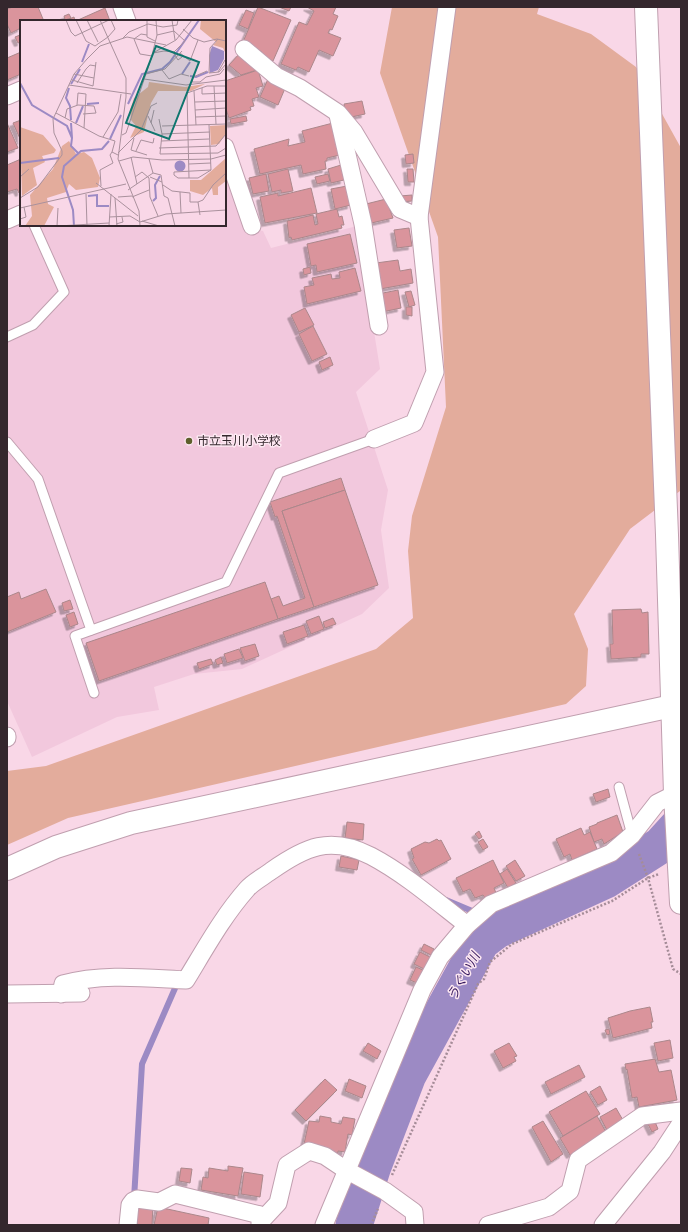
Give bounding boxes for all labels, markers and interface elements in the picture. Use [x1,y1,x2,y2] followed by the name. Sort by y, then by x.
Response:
[20,20,226,226] inset map
[197,433,281,448] place label: 市立玉川小学校
[184,436,194,446] marker: 市立玉川小学校
[443,948,484,1003] water label: うぐい川

